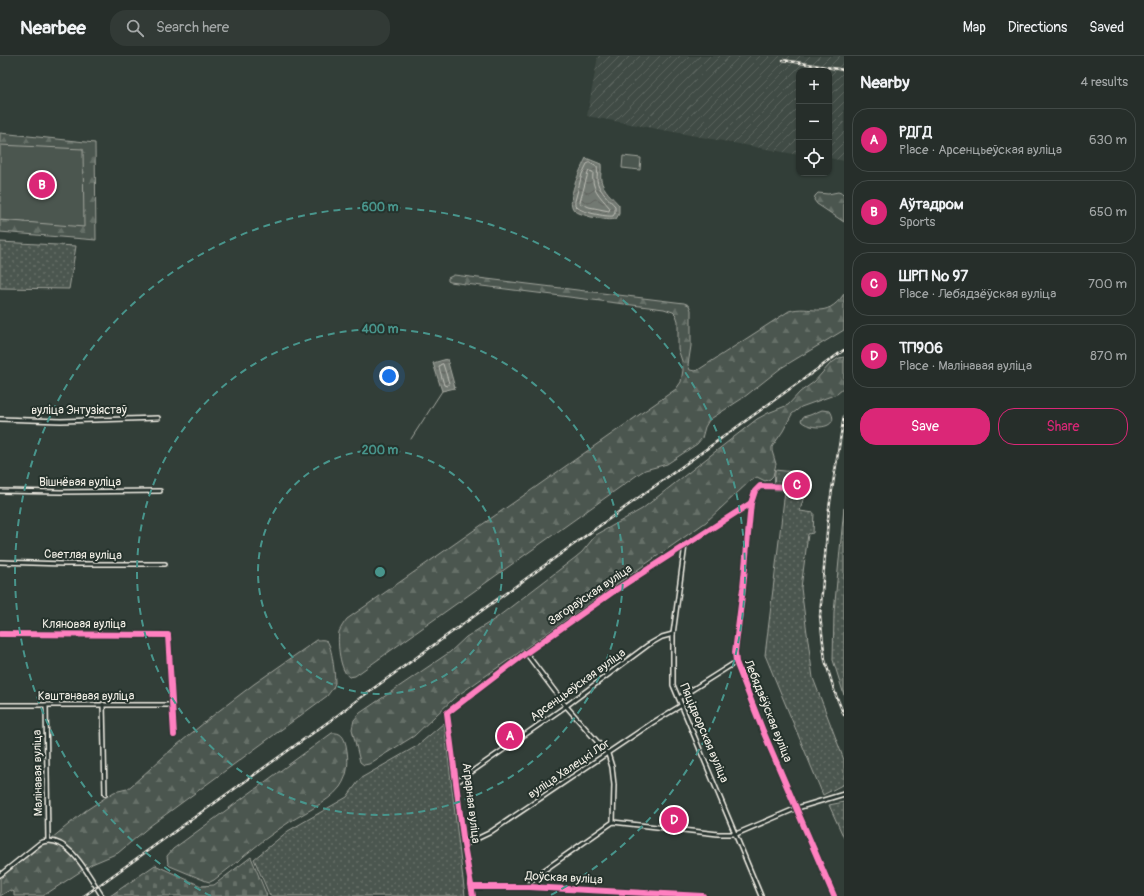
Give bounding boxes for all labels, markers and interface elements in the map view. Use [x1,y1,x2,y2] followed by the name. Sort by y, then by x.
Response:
[110,10,390,46] search box
[20,16,86,40] text: Nearbee
[124,17,146,39] icon: search
[156,18,229,37] text: Search here
[963,19,986,36] text: Map
[1008,19,1067,36] text: Directions
[1089,19,1124,36] text: Saved
[796,68,832,176] map controls
[796,68,832,104] button: +
[860,72,909,93] text: Nearby
[1081,74,1128,90] text: 4 results
[796,104,832,140] button: −
[899,123,932,142] text: РДГД
[870,132,878,148] text: A
[1089,132,1127,148] text: 630 m
[796,140,832,176] button: locate
[899,142,1062,158] text: Place · Арсенцьеўская вуліца
[29,170,55,200] pin: B
[899,195,964,214] text: Аўтадром
[362,200,399,215] text: 600 m
[870,204,878,220] text: B
[1089,204,1127,220] text: 650 m
[899,214,935,230] text: Sports
[899,267,968,286] text: ШРП № 97
[870,276,878,292] text: C
[1088,276,1127,292] text: 700 m
[899,286,1056,302] text: Place · Лебядзёўская вуліца
[361,322,399,337] text: 400 m
[899,339,943,358] text: ТП906
[870,348,878,364] text: D
[1090,348,1127,364] text: 870 m
[899,358,1032,374] text: Place · Малінавая вуліца
[379,366,399,386] your location
[31,403,127,418] street label: вуліца Энтузіястаў
[860,408,990,445] button: Save
[998,408,1128,445] button: Share
[362,443,399,458] text: 200 m
[784,470,810,500] pin: C
[39,475,122,490] street label: Вішнёвая вуліца
[44,547,123,563] street label: Светлая вуліца
[545,561,635,629] street label: Загораўская вуліца
[373,565,387,579] centre of rings
[42,617,126,632] street label: Кляновая вуліца
[527,645,629,725] street label: Арсенцьеўская вуліца
[740,657,796,765] street label: Лебядзёўская вуліца
[676,681,732,785] street label: Пяцідворская вуліца
[38,689,135,704] street label: Каштанавая вуліца
[497,721,523,751] pin: A
[30,729,46,816] street label: Малінавая вуліца
[525,736,613,802] street label: вуліца Халецкі Лог
[459,762,483,845] street label: Аграрная вуліца
[661,805,687,835] pin: D
[524,868,604,888] street label: Доўская вуліца

